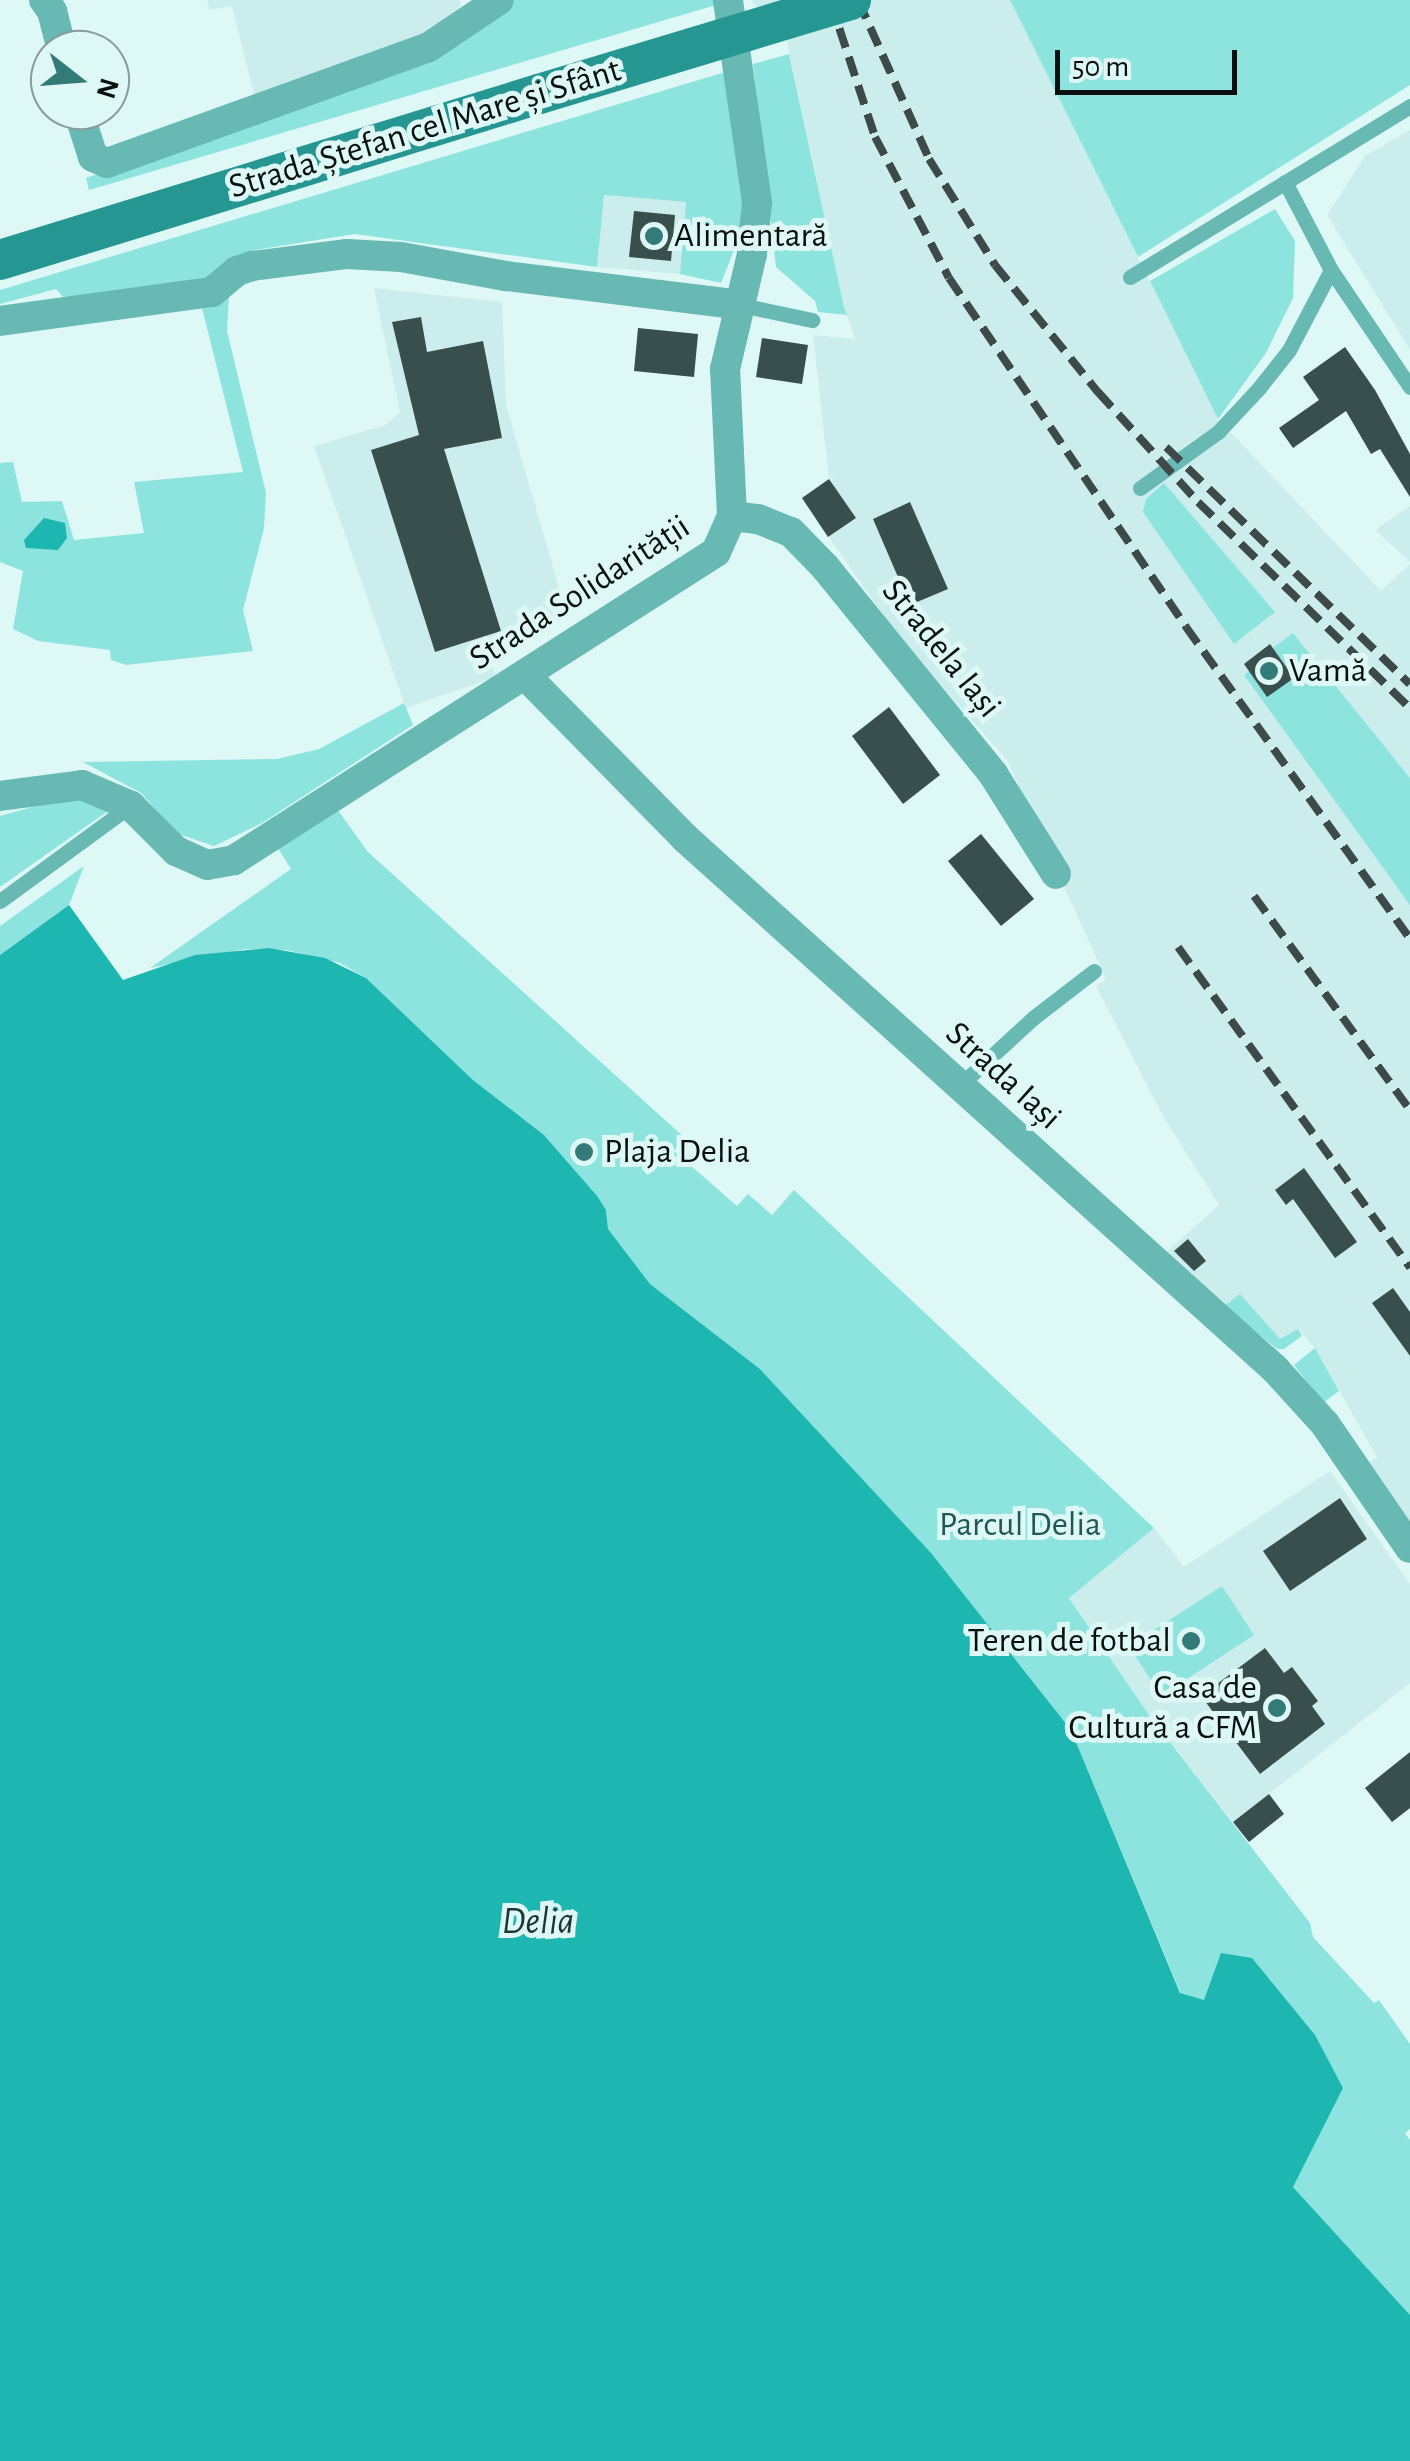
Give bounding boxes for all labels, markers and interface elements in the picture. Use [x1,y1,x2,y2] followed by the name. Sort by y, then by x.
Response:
[30,30,130,130] north arrow
[1060,30,1242,92] scale bar
[224,49,626,209] street label: Strada Ștefan cel Mare și Sfânt
[1072,52,1129,82] text: 50 m
[91,75,123,102] text: N
[674,215,828,257] place label: Alimentară
[643,225,665,247] marker: Alimentară
[462,506,698,680] street label: Strada Solidarității
[872,571,1010,727] street label: Stradela Iași
[1289,650,1367,692] place label: Vamă
[1258,660,1280,682] marker: Vamă
[937,1013,1069,1139] street label: Strada Iași
[604,1131,750,1173] place label: Plaja Delia
[573,1141,595,1163] marker: Plaja Delia
[939,1504,1101,1546] park label: Parcul Delia
[968,1620,1171,1662] place label: Teren de fotbal
[1180,1630,1202,1652] marker: Teren de fotbal
[1069,1667,1257,1749] place label: Casa de Cultură a CFM
[1266,1697,1288,1719] marker: Casa de Cultură a CFM
[502,1900,574,1946] water label: Delia

